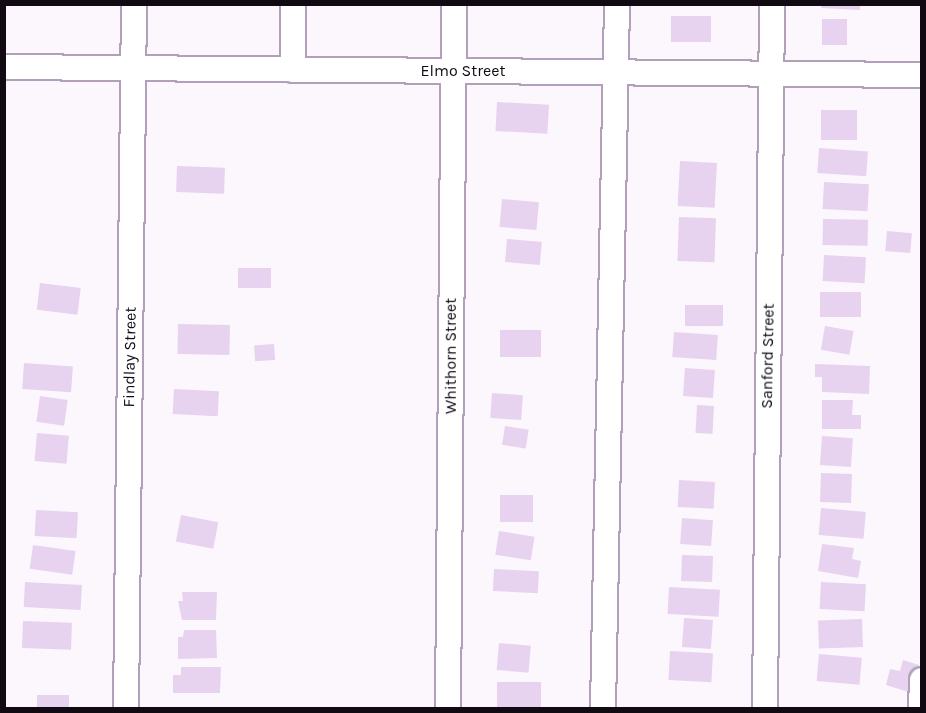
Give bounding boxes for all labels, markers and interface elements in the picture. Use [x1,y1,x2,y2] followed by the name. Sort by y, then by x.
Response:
[421,61,505,81] street label: Elmo Street
[441,298,461,414] street label: Whithorn Street
[757,303,779,409] street label: Sanford Street
[120,306,140,408] street label: Findlay Street

